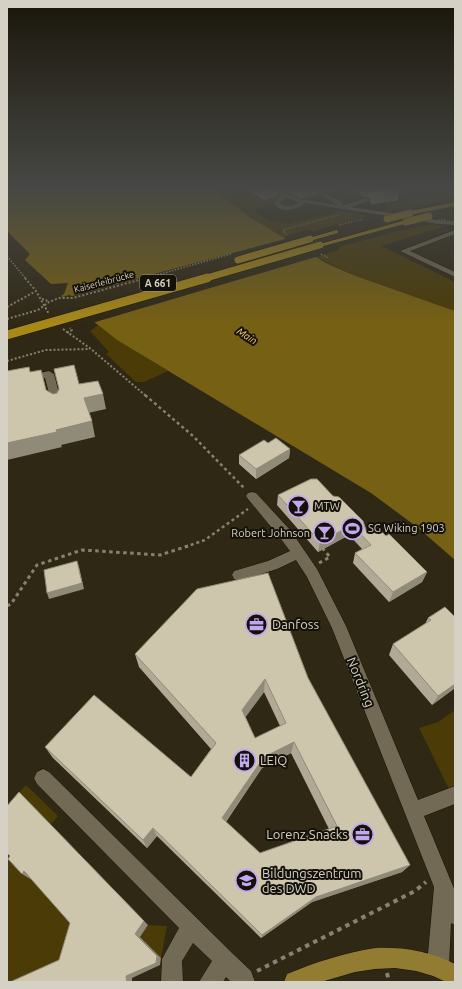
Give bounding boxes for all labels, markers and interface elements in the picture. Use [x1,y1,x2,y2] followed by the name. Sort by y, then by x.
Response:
[73,269,135,295] street label: Kaiserleibrücke
[140,275,176,291] road number: A 661
[235,325,259,347] water label: Main
[286,493,312,519] bar icon: MTW
[314,500,340,512] place label: MTW
[339,515,365,541] sports icon: SG Wiking 1903
[312,520,338,546] bar icon: Robert Johnson
[368,522,445,534] place label: SG Wiking 1903
[231,527,310,539] place label: Robert Johnson
[244,611,270,637] office icon: Danfoss
[272,617,319,631] place label: Danfoss
[345,655,377,709] street label: Nordring
[231,747,257,773] building icon: LEIQ
[260,753,287,768] place label: LEIQ
[350,821,376,847] office icon: Lorenz Snacks
[266,827,348,841] place label: Lorenz Snacks
[262,866,362,895] place label: Bildungszentrum des DWD
[233,867,259,893] school or university icon: Bildungszentrum des DWD

